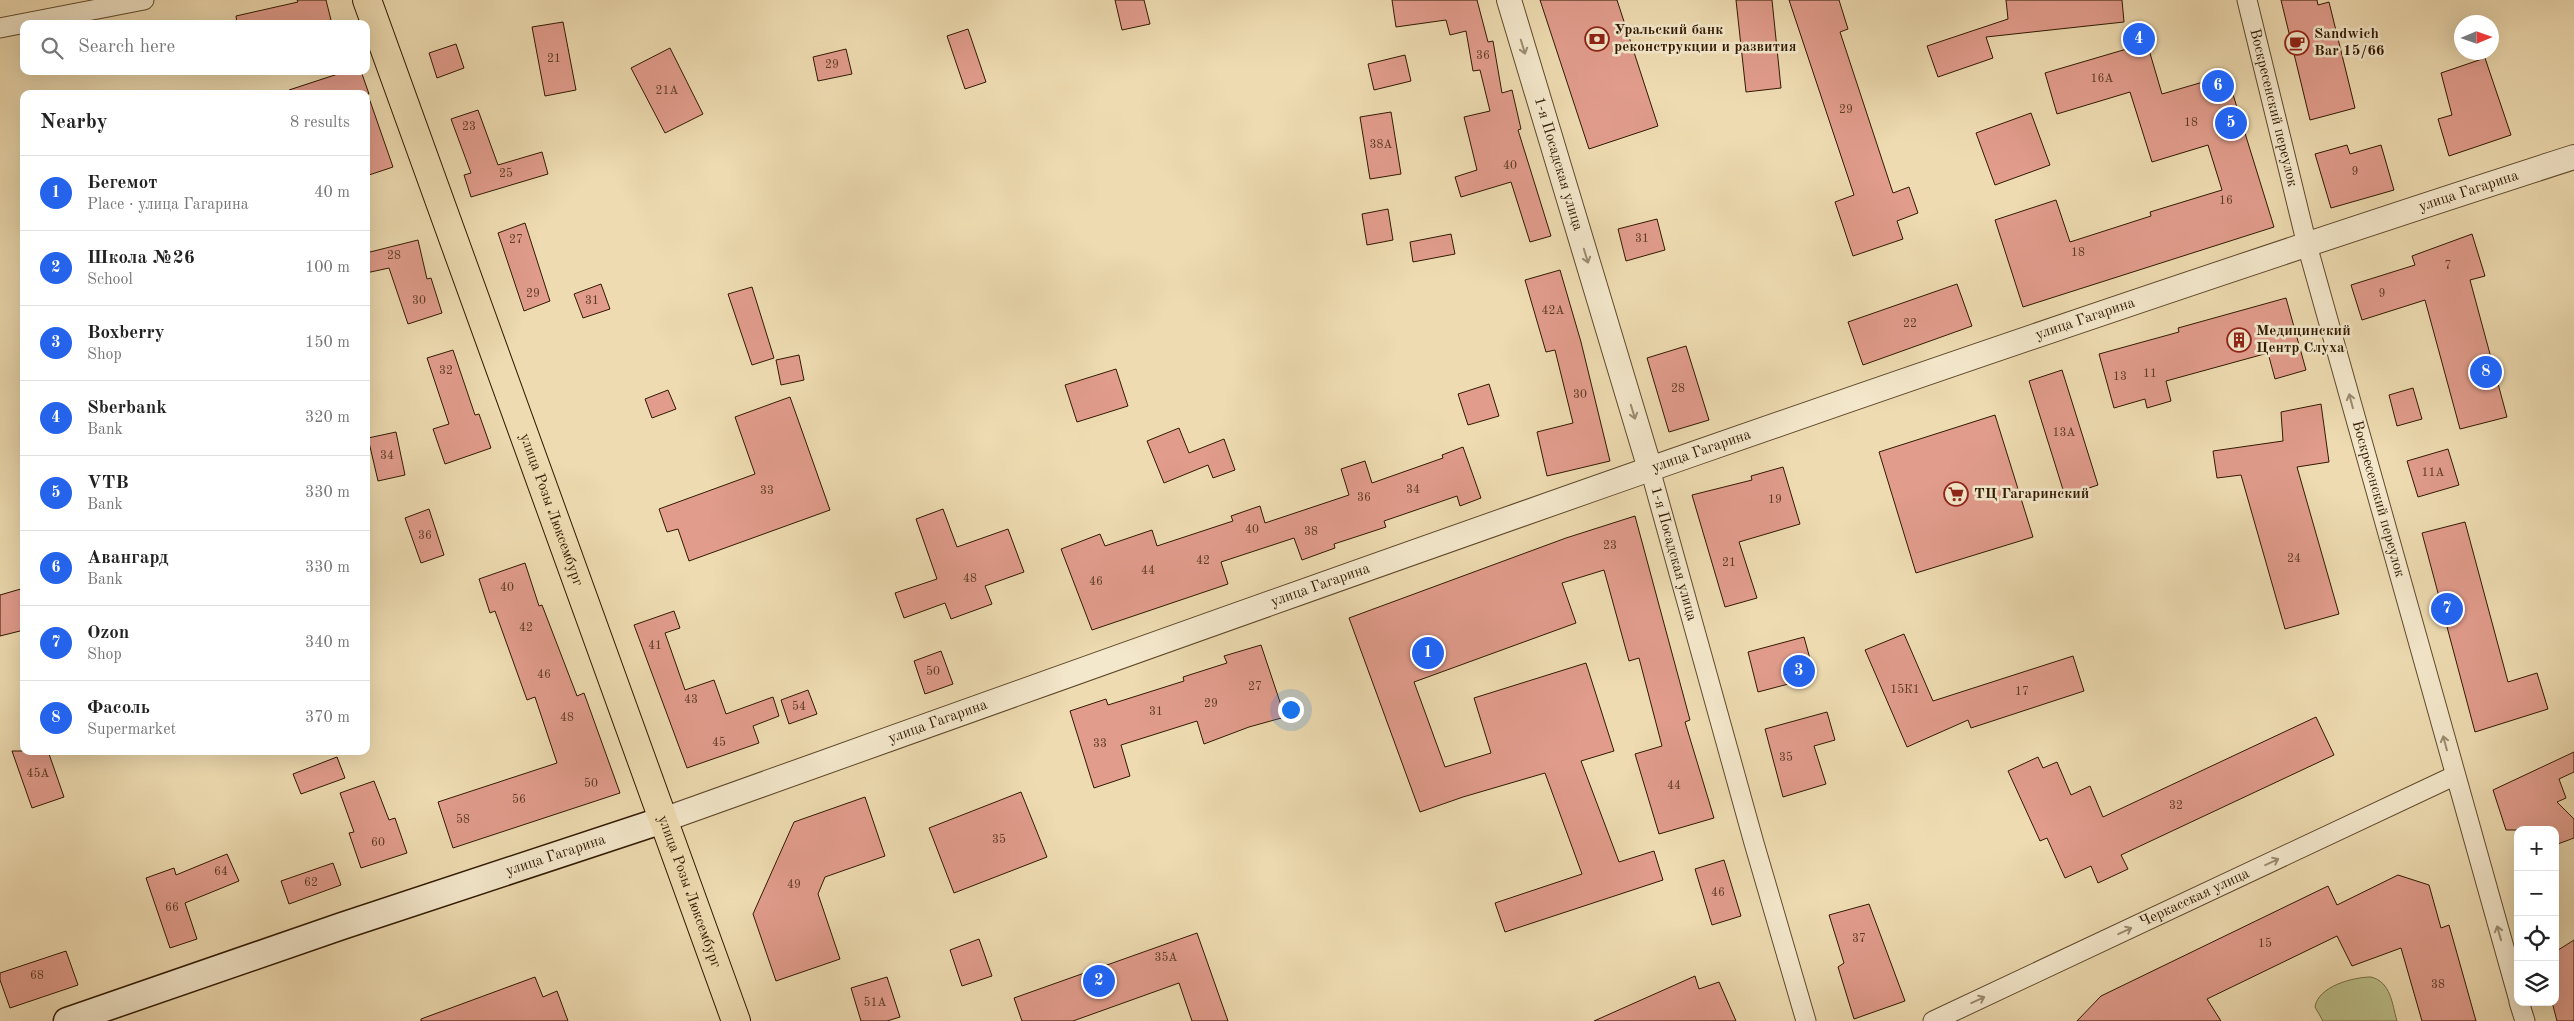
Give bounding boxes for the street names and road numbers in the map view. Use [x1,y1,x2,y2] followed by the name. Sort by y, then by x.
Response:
[2247,27,2300,189] street label: Воскресенский переулок
[1531,95,1586,233] street label: 1-я Посадская улица
[2417,168,2521,215] street label: улица Гагарина
[2034,295,2137,343] street label: улица Гагарина
[2349,419,2408,580] street label: Воскресенский переулок
[1650,427,1754,475] street label: улица Гагарина
[517,431,586,588] street label: улица Розы Люксембург
[1648,485,1700,623] street label: 1-я Посадская улица
[1269,561,1372,610] street label: улица Гагарина
[886,697,990,746] street label: улица Гагарина
[655,813,724,970] street label: улица Розы Люксембург
[504,832,608,879] street label: улица Гагарина
[2137,866,2252,930] street label: Черкасская улица

